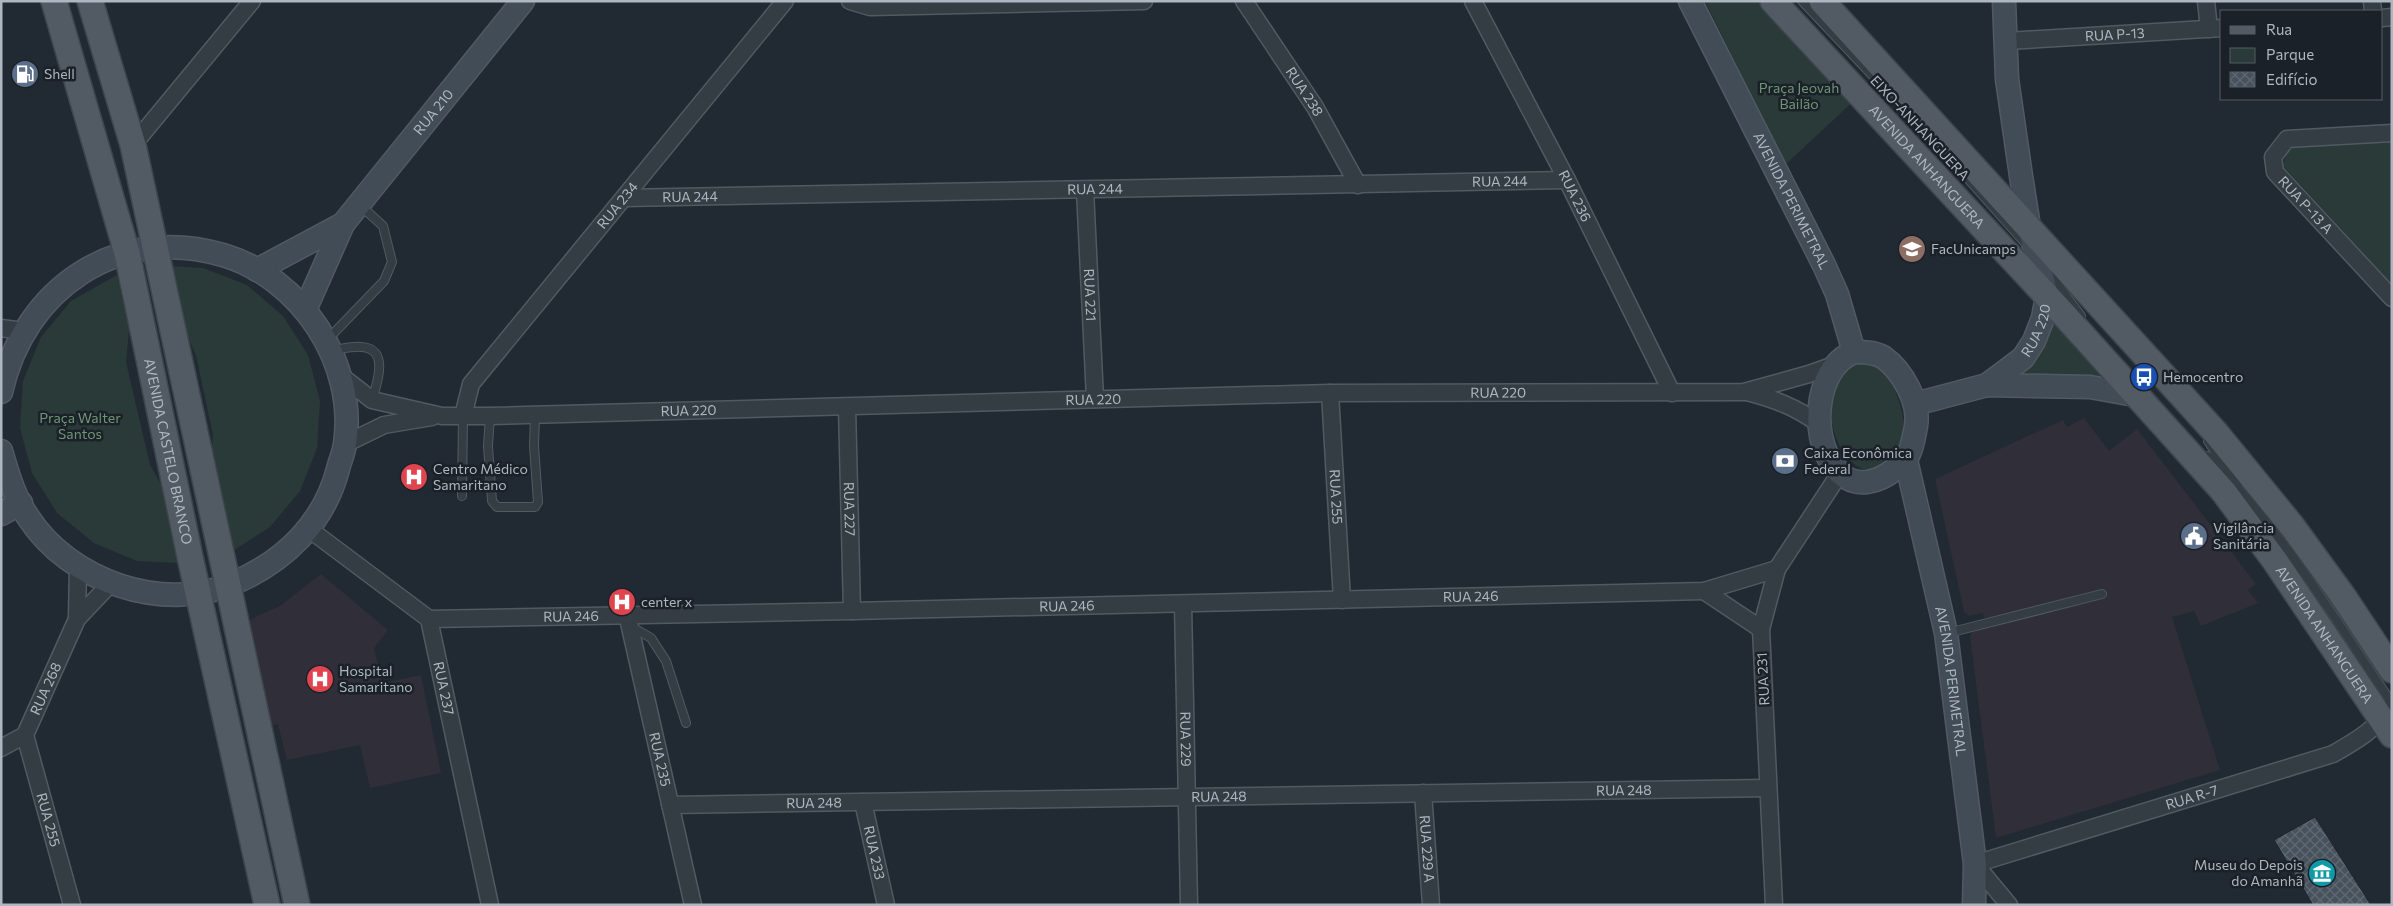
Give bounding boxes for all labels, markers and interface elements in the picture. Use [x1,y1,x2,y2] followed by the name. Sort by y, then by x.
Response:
[2220,10,2383,100] legend
[2266,20,2292,38] text: Rua
[2084,24,2145,44] street label: RUA P-13
[2266,45,2314,63] text: Parque
[10,59,40,89] fuel station icon: Shell
[1283,63,1327,119] street label: RUA 238
[44,65,75,82] place label: Shell
[2266,70,2317,88] text: Edifício
[1867,72,1974,184] street label: EIXO-ANHANGUERA
[1759,79,1839,112] park label: Praça Jeovah Bailão
[409,85,457,138] street label: RUA 210
[1866,101,1989,232] street label: AVENIDA ANHANGUERA
[1750,129,1834,272] street label: AVENIDA PERIMETRAL
[1555,167,1595,224] street label: RUA 236
[1472,172,1528,190] street label: RUA 244
[2275,172,2337,237] street label: RUA P-13 A
[593,178,642,232] street label: RUA 234
[1067,179,1123,198] street label: RUA 244
[662,187,719,205] street label: RUA 244
[1897,234,1927,264] school or university icon: FacUnicamps
[1931,240,2016,257] place label: FacUnicamps
[1081,268,1100,322] street label: RUA 221
[2017,303,2053,360] street label: RUA 220
[141,357,196,546] street label: AVENIDA CASTELO BRANCO
[2129,362,2159,392] bus stop icon: Hemocentro
[2163,368,2243,385] place label: Hemocentro
[1470,384,1526,401] street label: RUA 220
[1065,390,1122,408] street label: RUA 220
[660,401,717,419] street label: RUA 220
[39,409,121,442] park label: Praça Walter Santos
[1804,444,1912,477] place label: Caixa Econômica Federal
[1770,446,1800,476] bank icon: Caixa Econômica Federal
[433,460,528,493] place label: Centro Médico Samaritano
[399,462,429,492] hospital icon: Centro Médico Samaritano
[1326,469,1347,525] street label: RUA 255
[841,482,859,536] street label: RUA 227
[2213,519,2274,552] place label: Vigilância Sanitária
[2179,521,2209,551] public building icon: Vigilância Sanitária
[2272,562,2377,706] street label: AVENIDA ANHANGUERA
[607,587,637,617] hospital icon: center x
[1443,587,1499,605] street label: RUA 246
[641,593,693,610] place label: center x
[1039,596,1095,615] street label: RUA 246
[1932,604,1970,757] street label: AVENIDA PERIMETRAL
[543,607,599,625] street label: RUA 246
[1753,652,1772,706] street label: RUA 231
[26,659,64,718] street label: RUA 268
[430,660,458,717] street label: RUA 237
[339,662,413,695] place label: Hospital Samaritano
[305,664,335,694] hospital icon: Hospital Samaritano
[1177,711,1195,767] street label: RUA 229
[646,730,675,788] street label: RUA 235
[1596,781,1652,799] street label: RUA 248
[2163,781,2220,813] street label: RUA R-7
[1191,787,1247,805] street label: RUA 248
[33,791,64,849] street label: RUA 255
[786,793,842,811] street label: RUA 248
[1417,814,1438,883] street label: RUA 229 A
[861,824,889,881] street label: RUA 233
[2194,856,2303,889] place label: Museu do Depois do Amanhã
[2307,858,2337,888] museum icon: Museu do Depois do Amanhã

